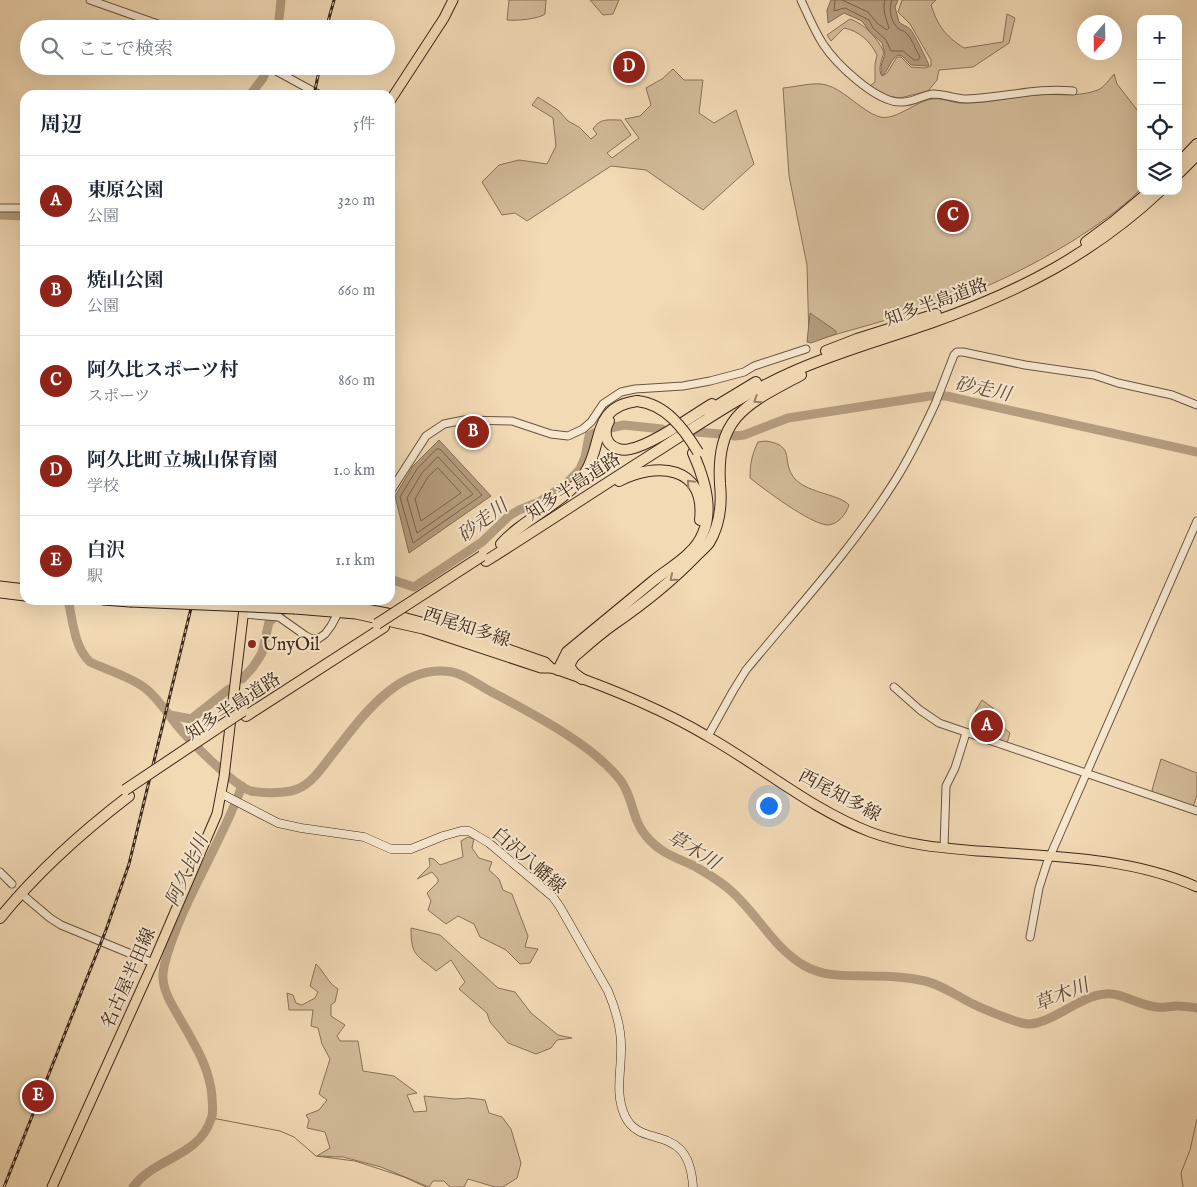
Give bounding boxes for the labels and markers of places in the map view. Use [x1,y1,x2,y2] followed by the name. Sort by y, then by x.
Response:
[613,48,645,86] pin: D
[937,197,969,235] pin: C
[457,413,489,451] pin: B
[262,634,320,657] place label: UnyOil
[246,638,258,650] marker: UnyOil
[971,707,1003,745] pin: A
[22,1077,54,1115] pin: E

